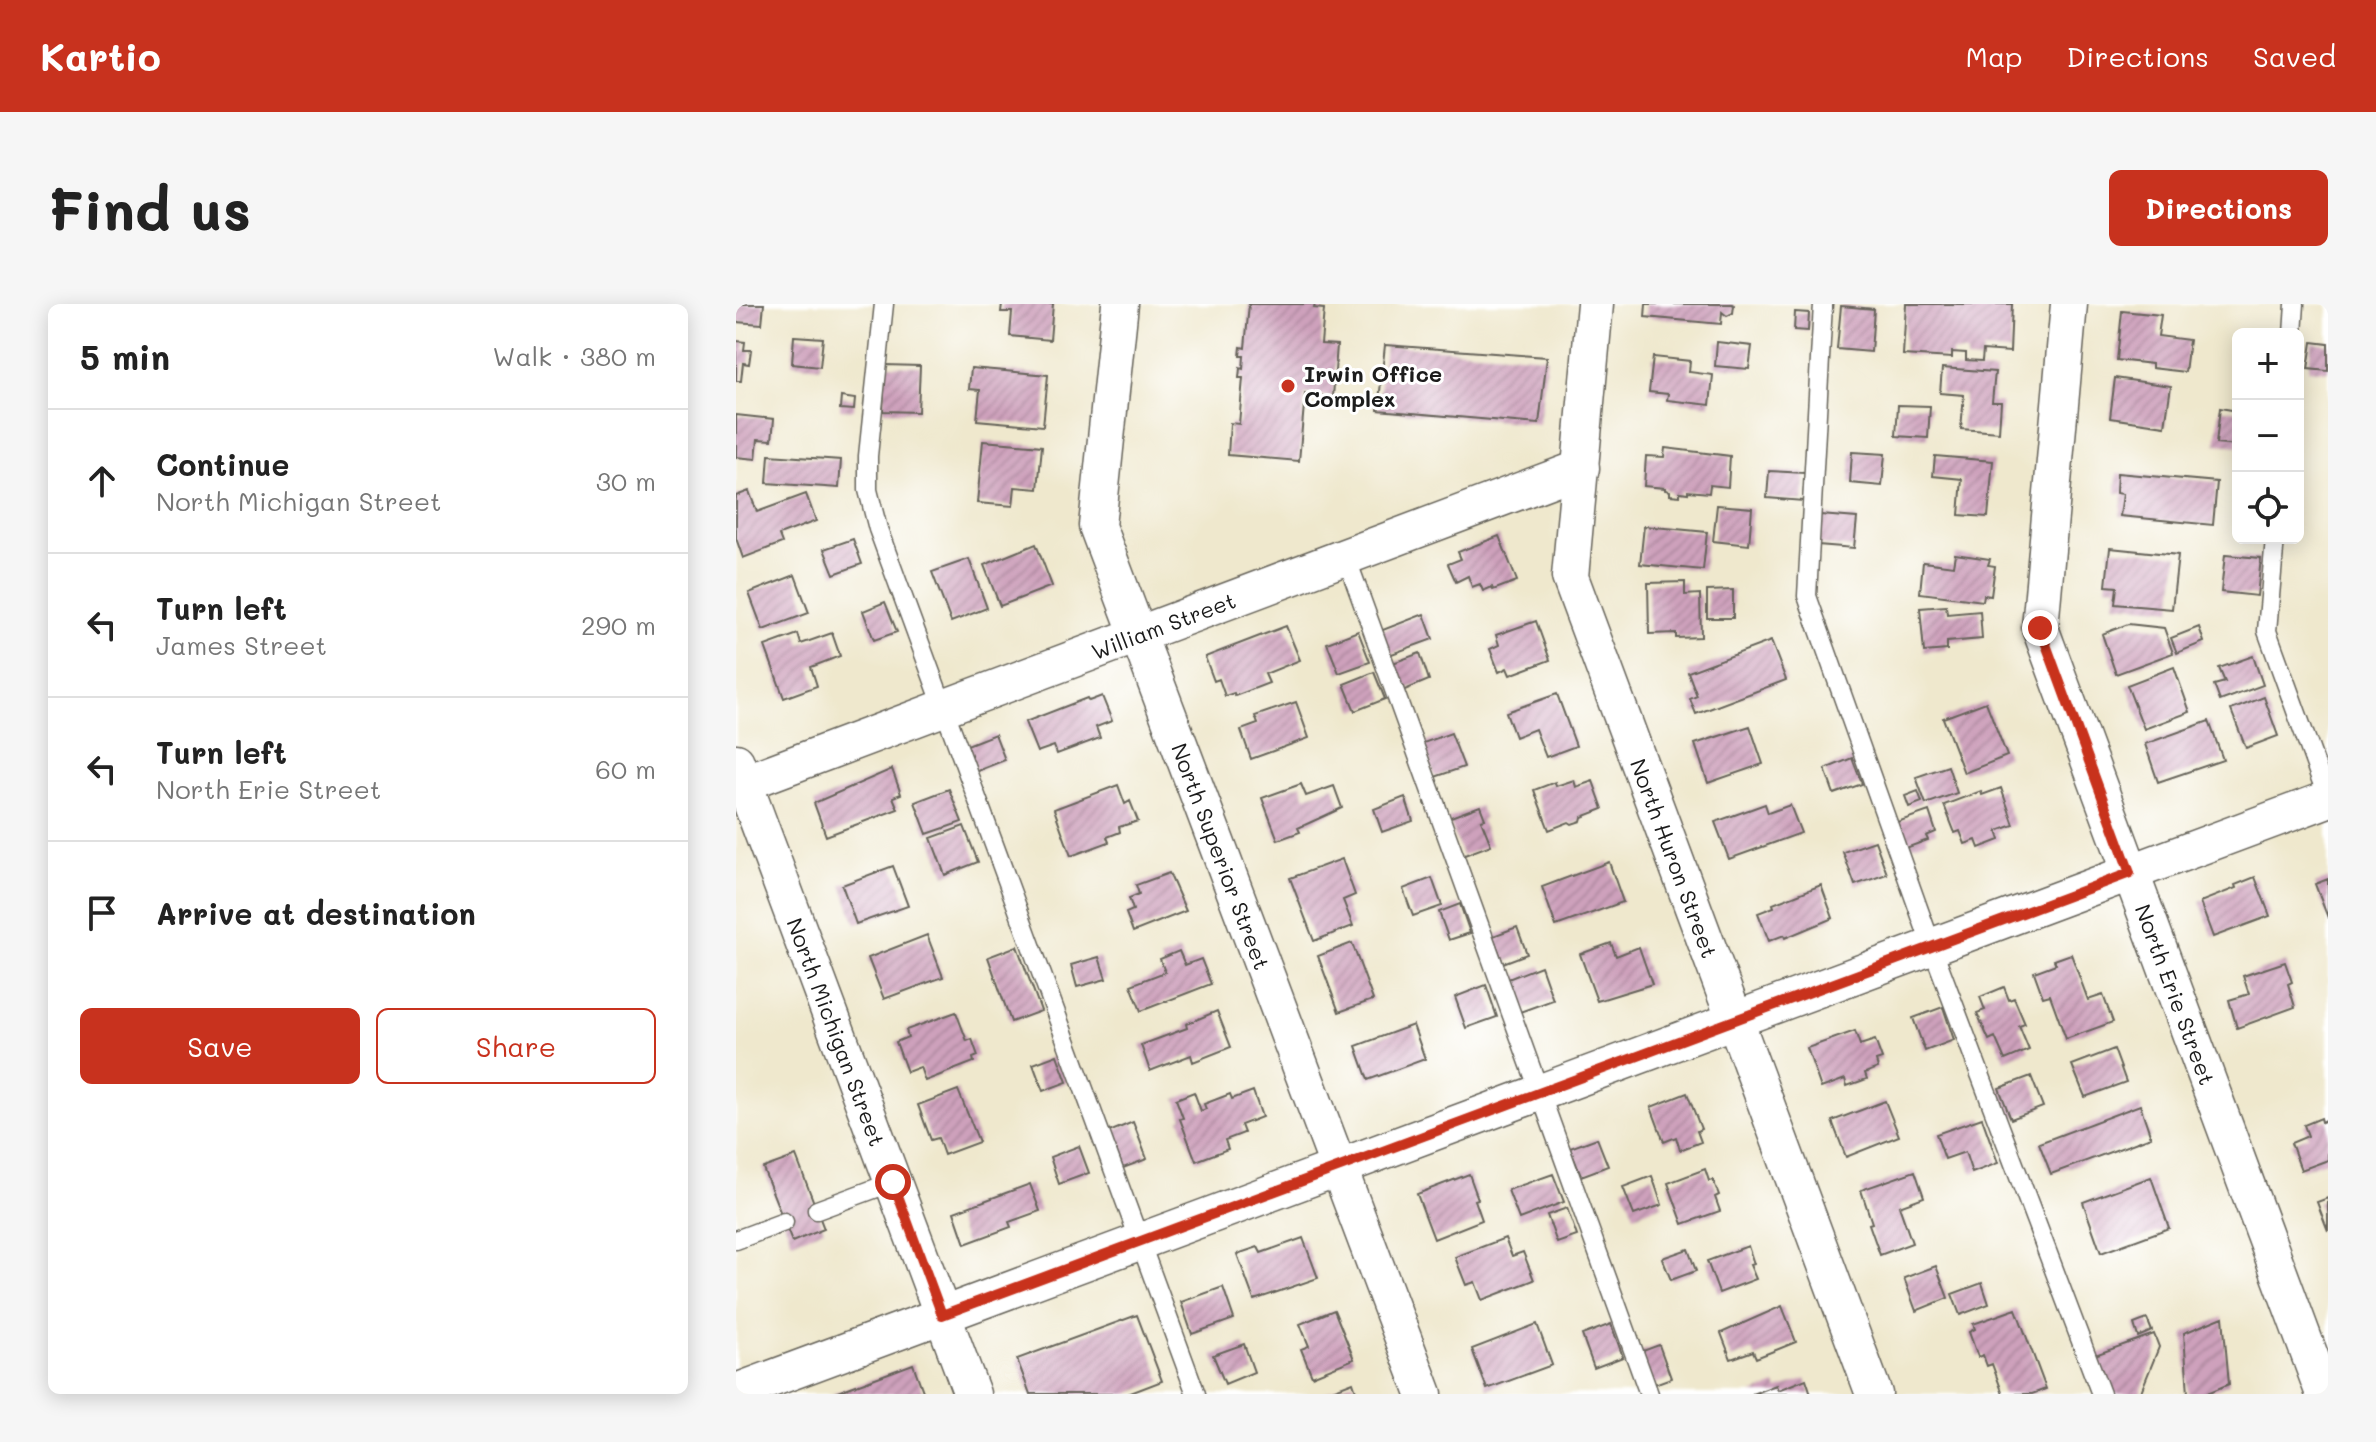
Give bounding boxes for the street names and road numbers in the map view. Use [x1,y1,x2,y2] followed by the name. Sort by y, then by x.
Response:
[1087,585,1240,666] street label: William Street
[1165,739,1277,974] street label: North Superior Street
[1624,754,1725,962] street label: North Huron Street
[2129,900,2223,1089] street label: North Erie Street
[781,914,893,1150] street label: North Michigan Street

